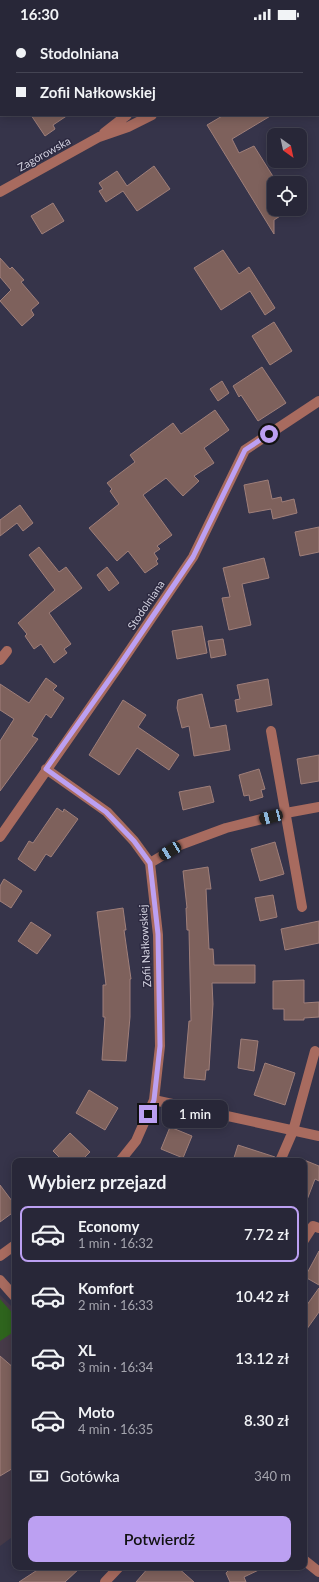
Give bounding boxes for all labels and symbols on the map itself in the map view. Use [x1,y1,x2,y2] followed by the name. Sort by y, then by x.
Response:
[267,128,307,168] north arrow
[15,134,72,173] street label: Zagórowska
[260,425,278,443] route start
[124,578,167,632] street label: Stodolniana
[258,808,284,826] car
[157,840,183,862] car
[136,904,153,988] street label: Zofii Nałkowskiej
[162,1100,228,1128] callout: 1 min
[139,1105,157,1123] route end

